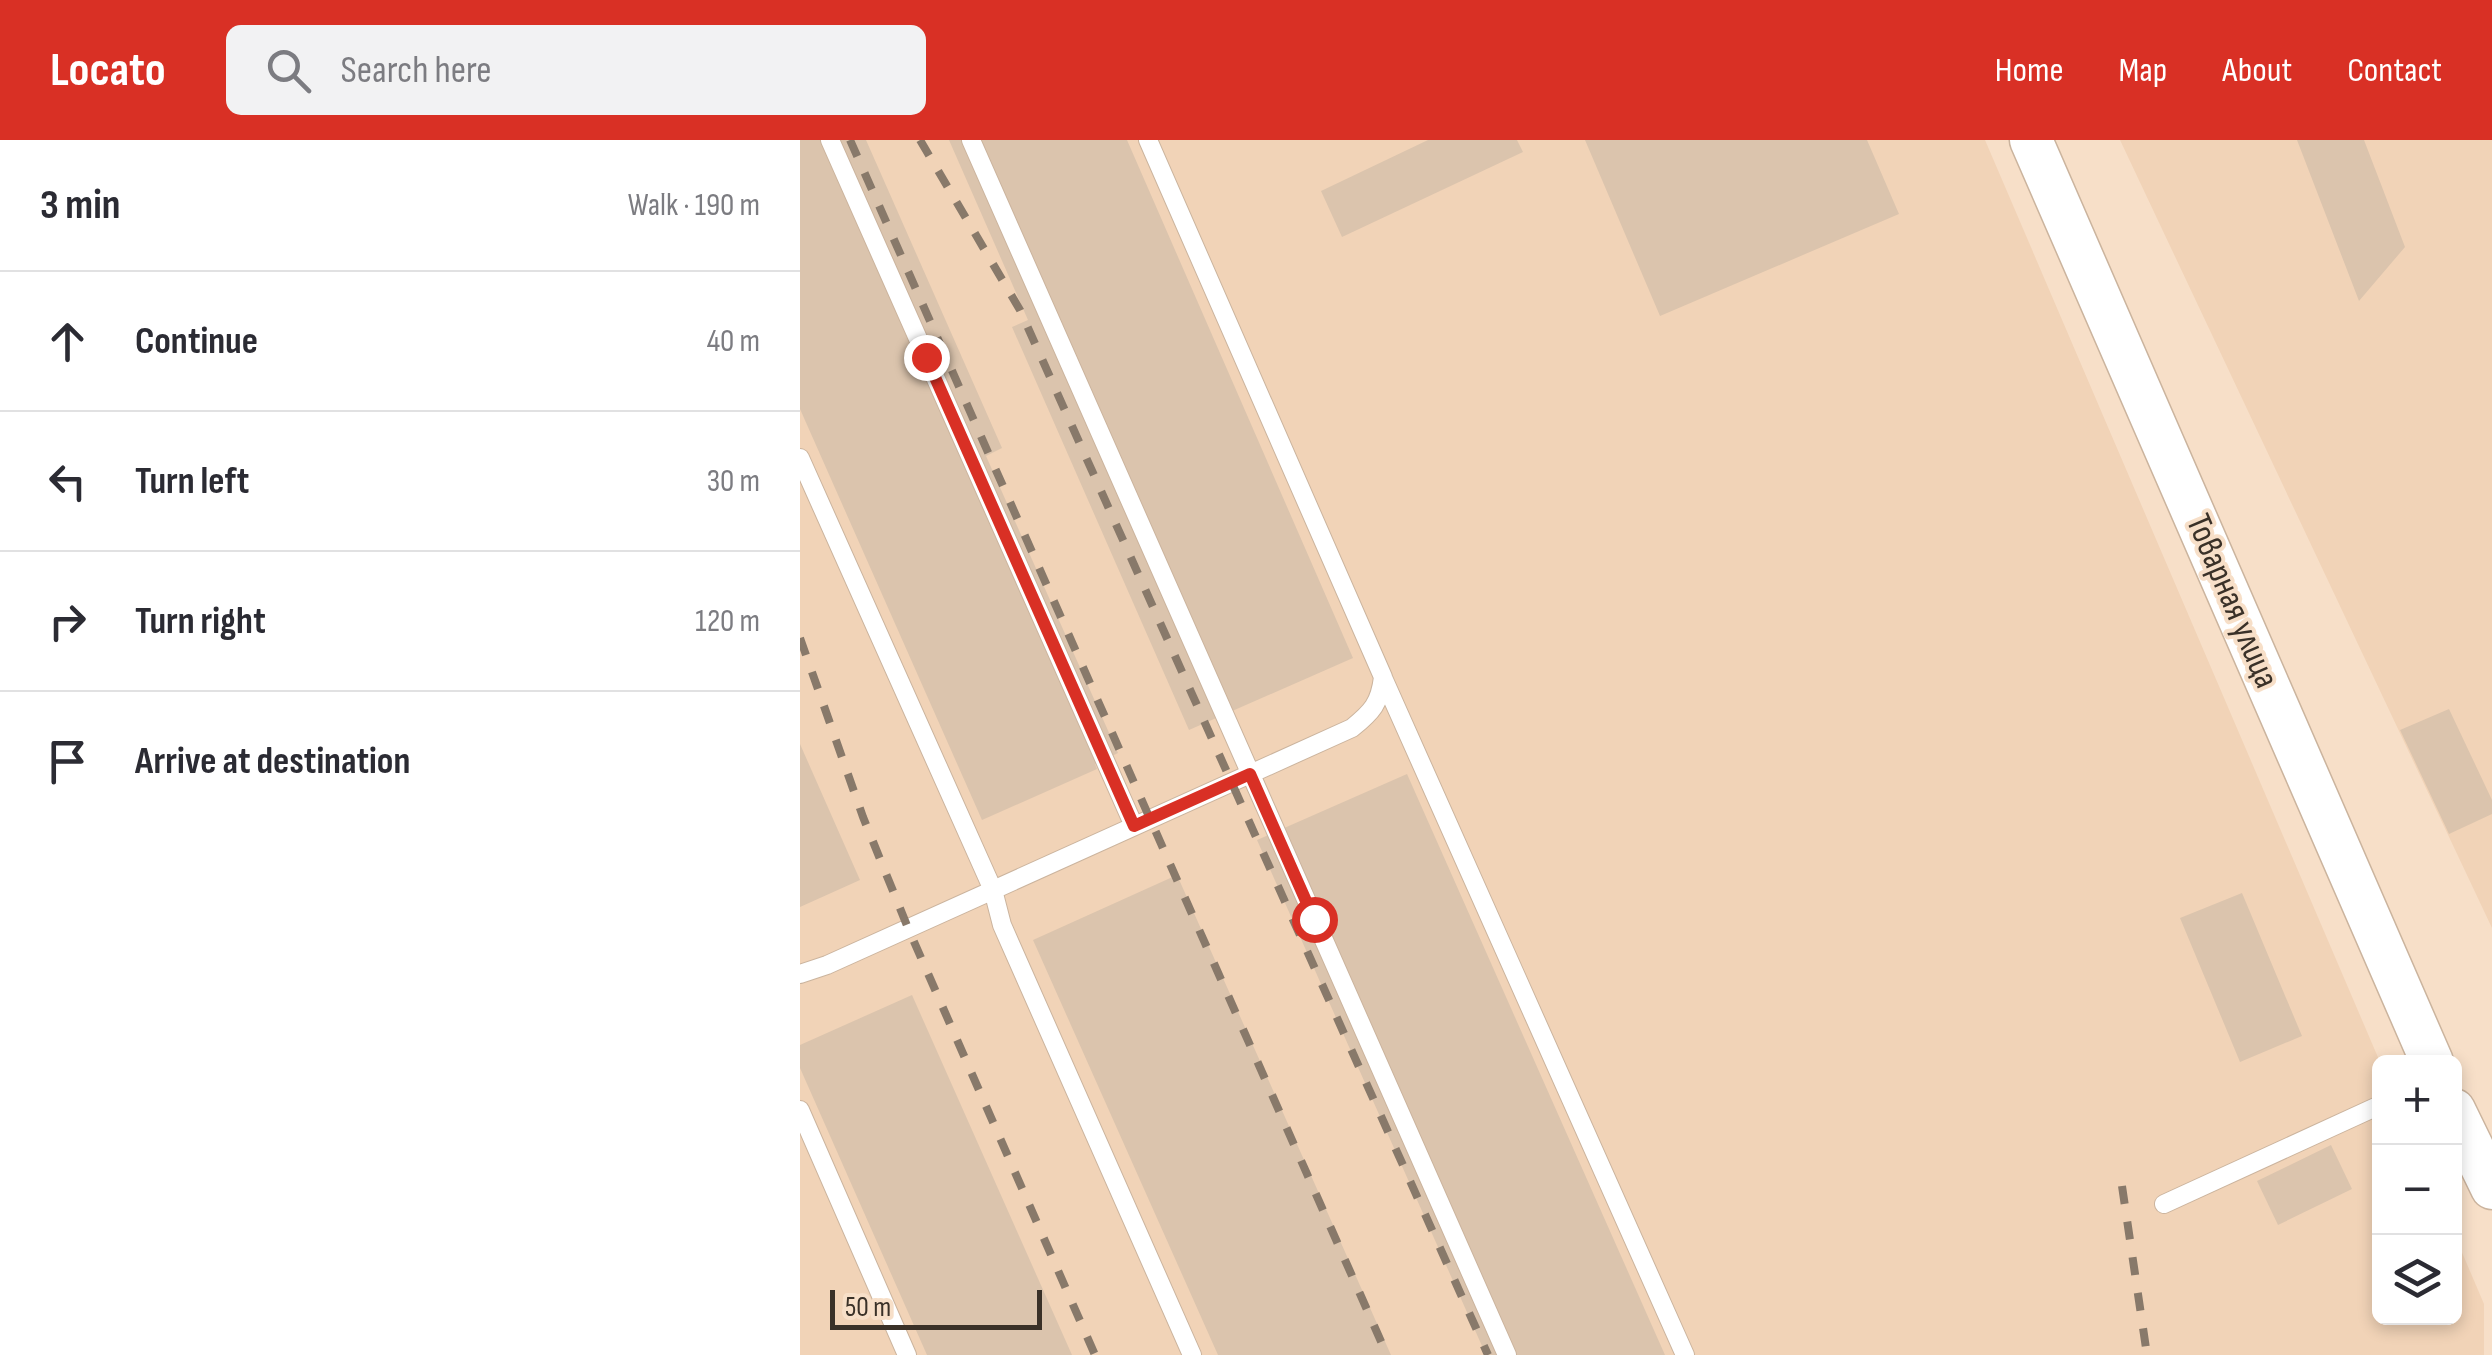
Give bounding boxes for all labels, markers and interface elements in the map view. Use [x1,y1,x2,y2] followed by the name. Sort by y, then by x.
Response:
[226,25,926,115] search box
[50,42,166,99] text: Locato
[261,43,316,98] icon: search
[341,48,492,93] text: Search here
[1995,49,2064,92] text: Home
[2119,49,2167,92] text: Map
[2222,49,2292,92] text: About
[2347,49,2442,92] text: Contact
[40,180,120,231] text: 3 min
[628,186,760,225] text: Walk · 190 m
[40,314,95,369] icon: ahead
[135,319,258,364] text: Continue
[707,322,760,361] text: 40 m
[904,335,950,381] route end
[40,454,95,509] icon: left
[135,459,249,504] text: Turn left
[707,462,760,501] text: 30 m
[2176,508,2288,694] street label: Товарная улица
[40,594,95,649] icon: right
[135,599,266,644] text: Turn right
[695,602,760,641] text: 120 m
[40,734,95,789] icon: arrive
[135,739,410,784] text: Arrive at destination
[1292,897,1338,943] route start
[2372,1055,2462,1325] map controls
[2372,1055,2462,1145] button: +
[2372,1145,2462,1235] button: −
[2372,1235,2462,1325] button: layers
[830,1285,1042,1330] scale bar
[845,1291,891,1324] text: 50 m

